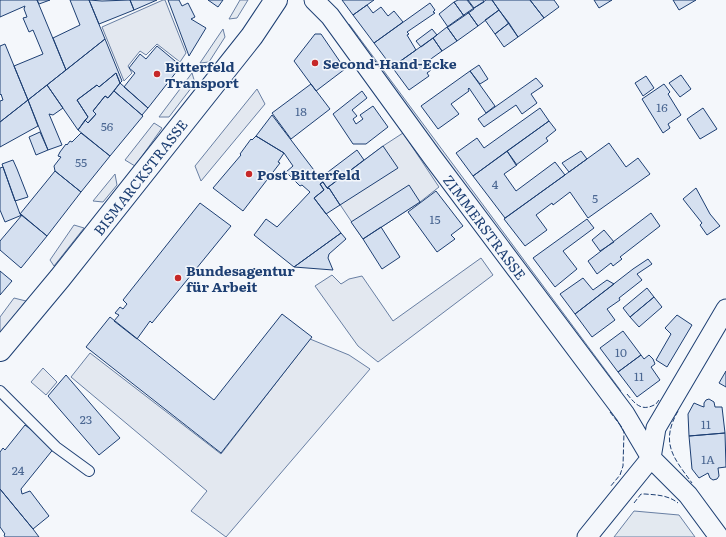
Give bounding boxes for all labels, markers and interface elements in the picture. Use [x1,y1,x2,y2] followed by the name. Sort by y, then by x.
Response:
[323,53,457,73] place label: Second-Hand-Ecke
[165,56,240,92] place label: Bitterfeld Transport
[310,58,320,68] marker: Second-Hand-Ecke
[152,69,162,79] marker: Bitterfeld Transport
[656,98,668,116] house number: 16
[295,102,307,120] house number: 18
[88,115,192,239] street label: BISMARCKSTRASSE
[101,117,114,135] house number: 56
[75,153,87,171] house number: 55
[257,164,360,184] place label: Post Bitterfeld
[244,169,254,179] marker: Post Bitterfeld
[439,170,531,284] street label: ZIMMERSTRASSE
[492,175,499,193] house number: 4
[592,189,598,207] house number: 5
[430,210,440,228] house number: 15
[186,260,295,296] place label: Bundesagentur für Arbeit
[173,273,183,283] marker: Bundesagentur für Arbeit
[615,343,627,361] house number: 10
[634,367,644,385] house number: 11
[80,410,92,428] house number: 23
[701,415,711,433] house number: 11
[701,450,715,468] house number: 1A
[12,461,25,479] house number: 24

